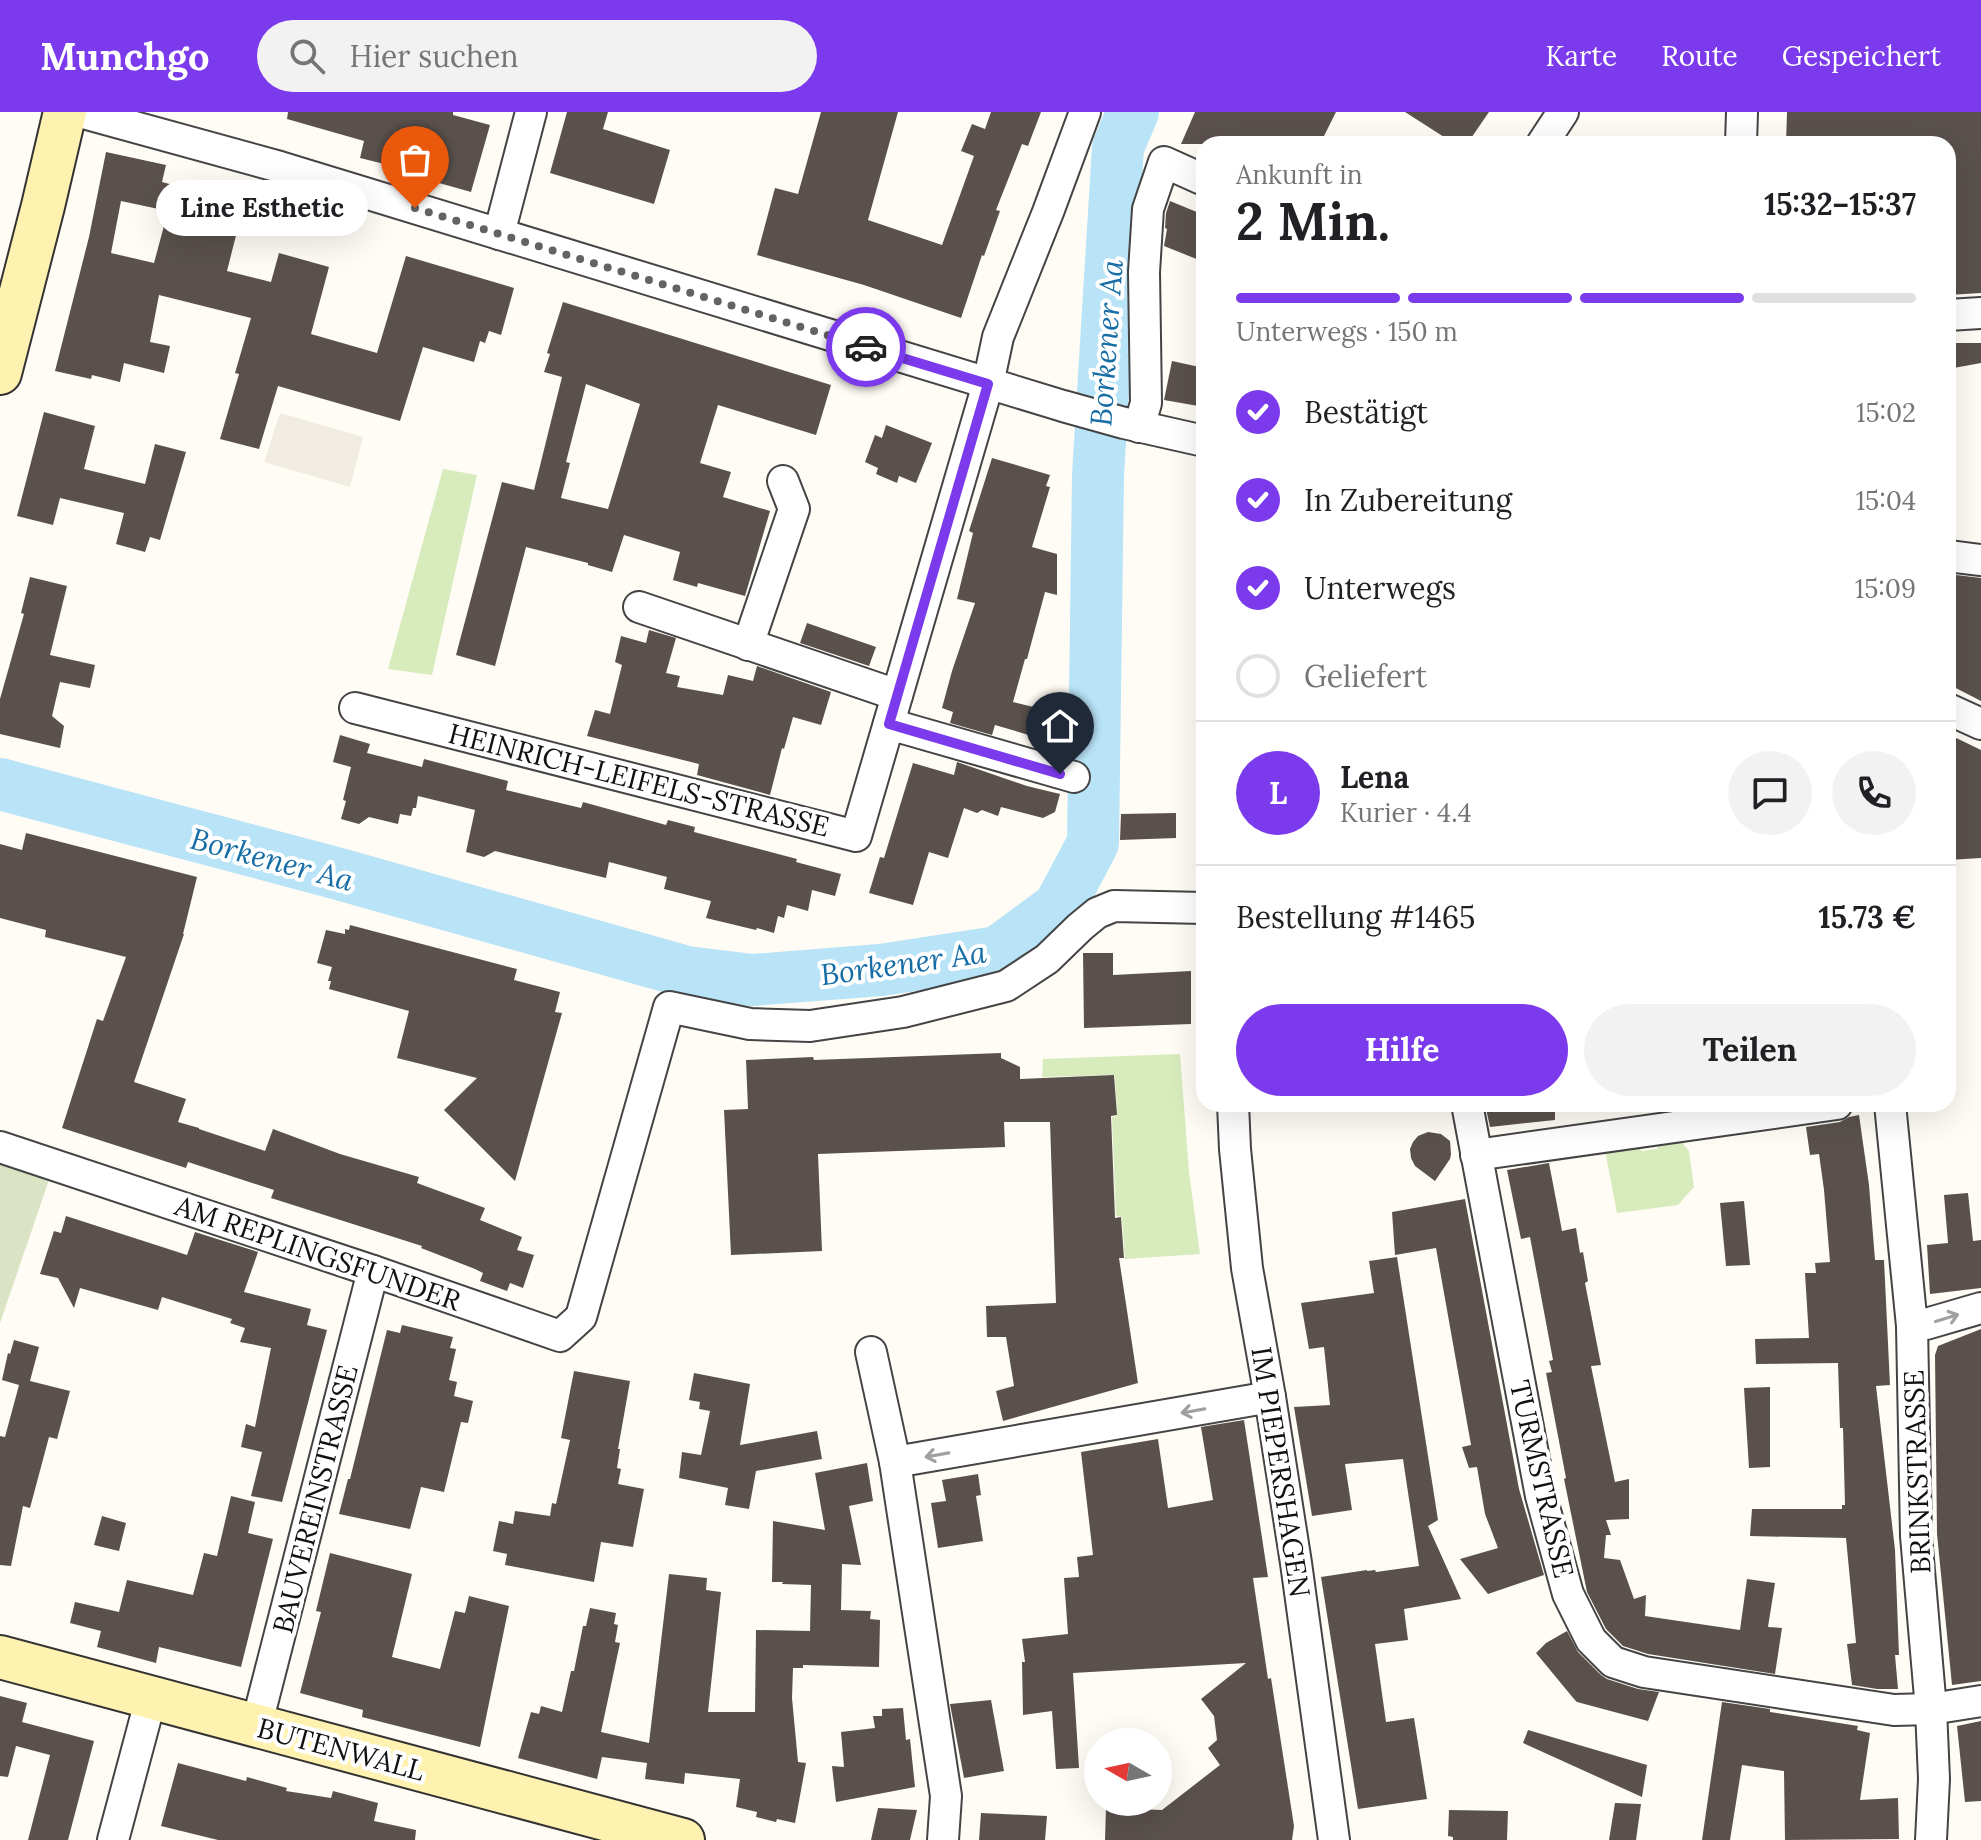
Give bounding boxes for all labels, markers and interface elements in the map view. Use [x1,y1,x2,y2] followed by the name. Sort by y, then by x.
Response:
[257,20,817,92] search box
[40,32,209,80] text: Munchgo
[285,34,329,78] icon: search
[349,37,518,75] text: Hier suchen
[1545,38,1617,74] text: Karte
[1661,38,1738,74] text: Route
[1782,38,1941,74] text: Gespeichert
[381,126,449,208] pin
[393,138,437,182] icon: bag
[1236,158,1362,191] text: Ankunft in
[155,180,367,236] callout: Line Esthetic
[1764,185,1916,223] text: 15:32–15:37
[1236,188,1390,254] text: 2 Min.
[180,191,344,224] text: Line Esthetic
[1081,258,1131,428] water label: Borkener Aa
[826,307,906,387] courier
[1236,315,1458,348] text: Unterwegs · 150 m
[844,325,888,369] icon: car
[1236,390,1280,434] icon: check
[1304,393,1428,431] text: Bestätigt
[1856,396,1916,429] text: 15:02
[1236,478,1280,522] icon: check
[1304,481,1512,519] text: In Zubereitung
[1856,484,1916,517] text: 15:04
[1236,566,1280,610] icon: check
[1304,569,1456,607] text: Unterwegs
[1855,572,1916,605] text: 15:09
[1304,657,1427,695] text: Geliefert
[1026,692,1094,774] pin
[1038,704,1082,748] icon: home
[445,715,833,845] street label: HEINRICH-LEIFELS-STRASSE
[1728,751,1812,835] button: chat
[1832,751,1916,835] button: phone
[1340,758,1409,796] text: Lena
[1269,774,1287,812] text: L
[1340,796,1472,829] text: Kurier · 4.4
[186,819,358,899] water label: Borkener Aa
[1236,898,1475,936] text: Bestellung #1465
[1818,898,1916,936] text: 15.73 €
[818,932,989,993] water label: Borkener Aa
[1236,1004,1568,1096] button: Hilfe
[1584,1004,1916,1096] button: Teilen
[170,1187,466,1319] street label: AM REPLINGSFUNDER
[1934,1309,1959,1324] one-way arrow
[1243,1344,1319,1600] street label: IM PIEPERSHAGEN
[264,1361,366,1637] street label: BAUVEREINSTRASSE
[1895,1369,1939,1575] street label: BRINKSTRASSE
[1502,1377,1582,1581] street label: TURMSTRASSE
[1181,1404,1207,1419] one-way arrow
[925,1448,950,1463] one-way arrow
[254,1709,428,1789] street label: BUTENWALL
[1084,1728,1172,1816] north arrow
[1084,1728,1172,1816] map controls

